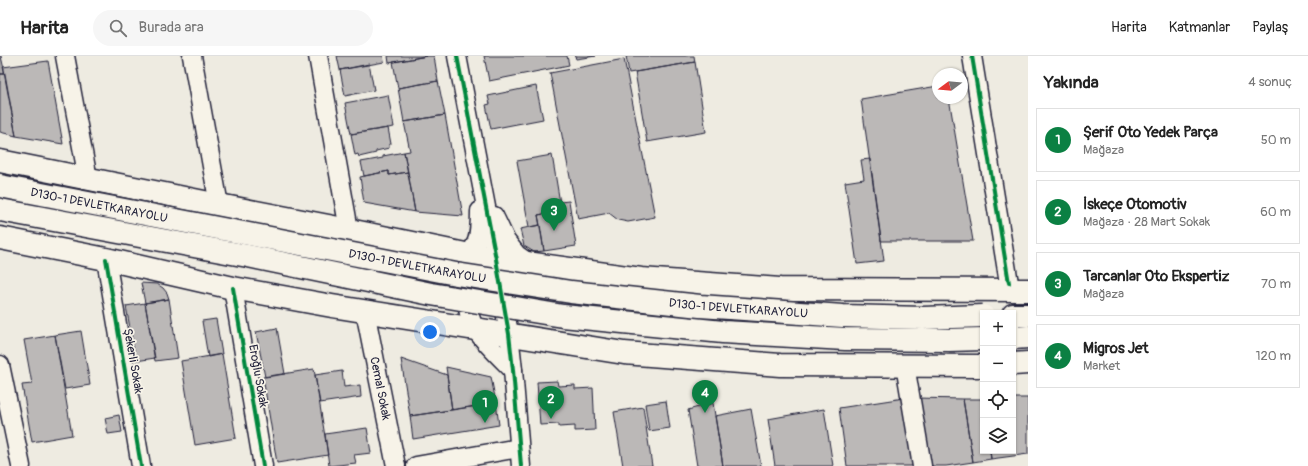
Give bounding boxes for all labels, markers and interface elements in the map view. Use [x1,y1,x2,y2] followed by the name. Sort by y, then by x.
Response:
[93,10,373,46] search box
[20,16,69,40] text: Harita
[107,17,129,39] icon: search
[139,18,204,37] text: Burada ara
[1111,19,1147,36] text: Harita
[1169,19,1230,36] text: Katmanlar
[1252,19,1288,36] text: Paylaş
[932,68,968,104] north arrow
[1044,72,1099,93] text: Yakında
[1248,74,1292,90] text: 4 sonuç
[1083,123,1218,142] text: Şerif Oto Yedek Parça
[1055,132,1061,148] text: 1
[1261,132,1291,148] text: 50 m
[1083,142,1124,158] text: Mağaza
[29,185,169,226] street label: D130-1 DEVLETKARAYOLU
[1083,195,1187,214] text: İskeçe Otomotiv
[541,198,567,231] pin: 3
[1054,204,1062,220] text: 2
[1260,204,1291,220] text: 60 m
[1083,214,1210,230] text: Mağaza · 28 Mart Sokak
[347,246,487,286] street label: D130-1 DEVLETKARAYOLU
[1083,267,1229,286] text: Tarcanlar Oto Ekspertiz
[1054,276,1062,292] text: 3
[1261,276,1291,292] text: 70 m
[1083,286,1124,302] text: Mağaza
[668,295,808,321] street label: D130-1 DEVLETKARAYOLU
[980,310,1016,454] map controls
[980,310,1016,346] button: +
[420,322,440,342] your location
[120,327,146,395] street label: Şekerli Sokak
[1083,339,1148,358] text: Migros Jet
[245,343,271,409] street label: Eroğlu Sokak
[980,346,1016,382] button: −
[1054,348,1062,364] text: 4
[1255,348,1291,364] text: 120 m
[367,356,394,421] street label: Cemal Sokak
[1083,358,1120,374] text: Market
[692,380,718,413] pin: 4
[980,382,1016,418] button: locate
[538,386,564,419] pin: 2
[472,390,498,423] pin: 1
[980,418,1016,454] button: layers

